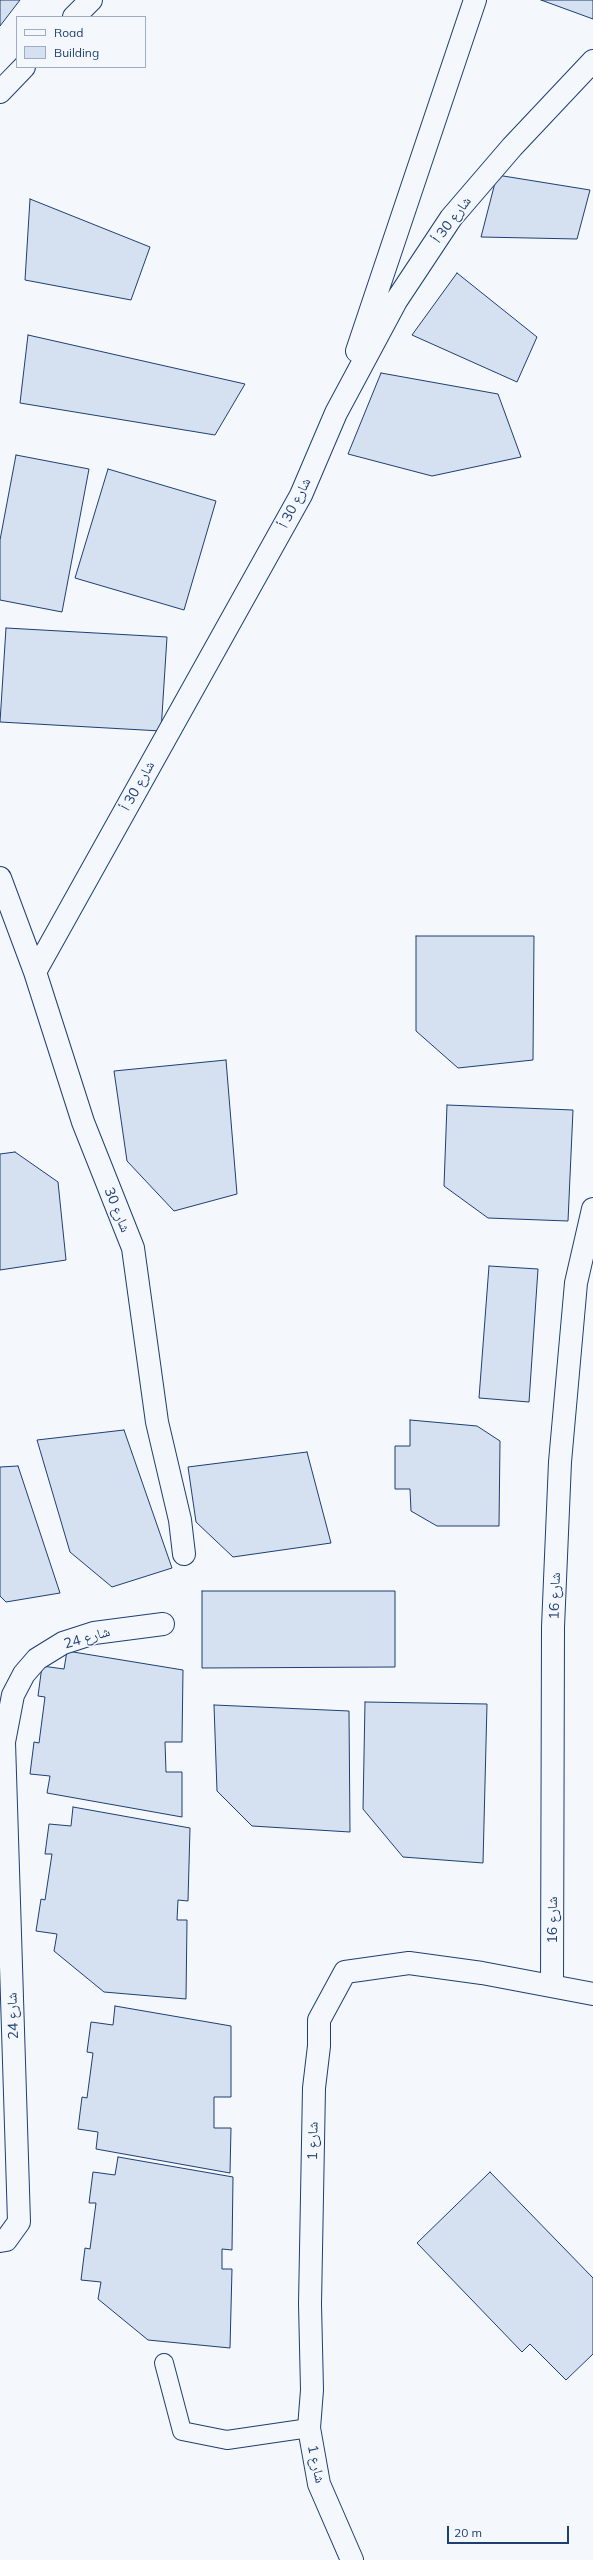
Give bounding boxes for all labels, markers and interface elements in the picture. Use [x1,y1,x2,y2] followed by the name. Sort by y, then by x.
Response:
[16,16,146,68] legend
[54,25,83,40] text: Road
[54,45,99,60] text: Building
[429,193,475,247] street label: شارع 30 أ
[275,475,315,531] street label: شارع 30 أ
[118,758,158,814] street label: شارع 30 أ
[100,1185,134,1235] street label: شارع 30
[546,1572,564,1620] street label: شارع 16
[62,1623,112,1653] street label: شارع 24
[545,1896,561,1944] street label: شارع 16
[4,1992,22,2040] street label: شارع 24
[304,2122,322,2160] street label: شارع 1
[304,2443,328,2485] street label: شارع 1
[449,2518,571,2544] scale bar
[454,2525,482,2540] text: 20 m

